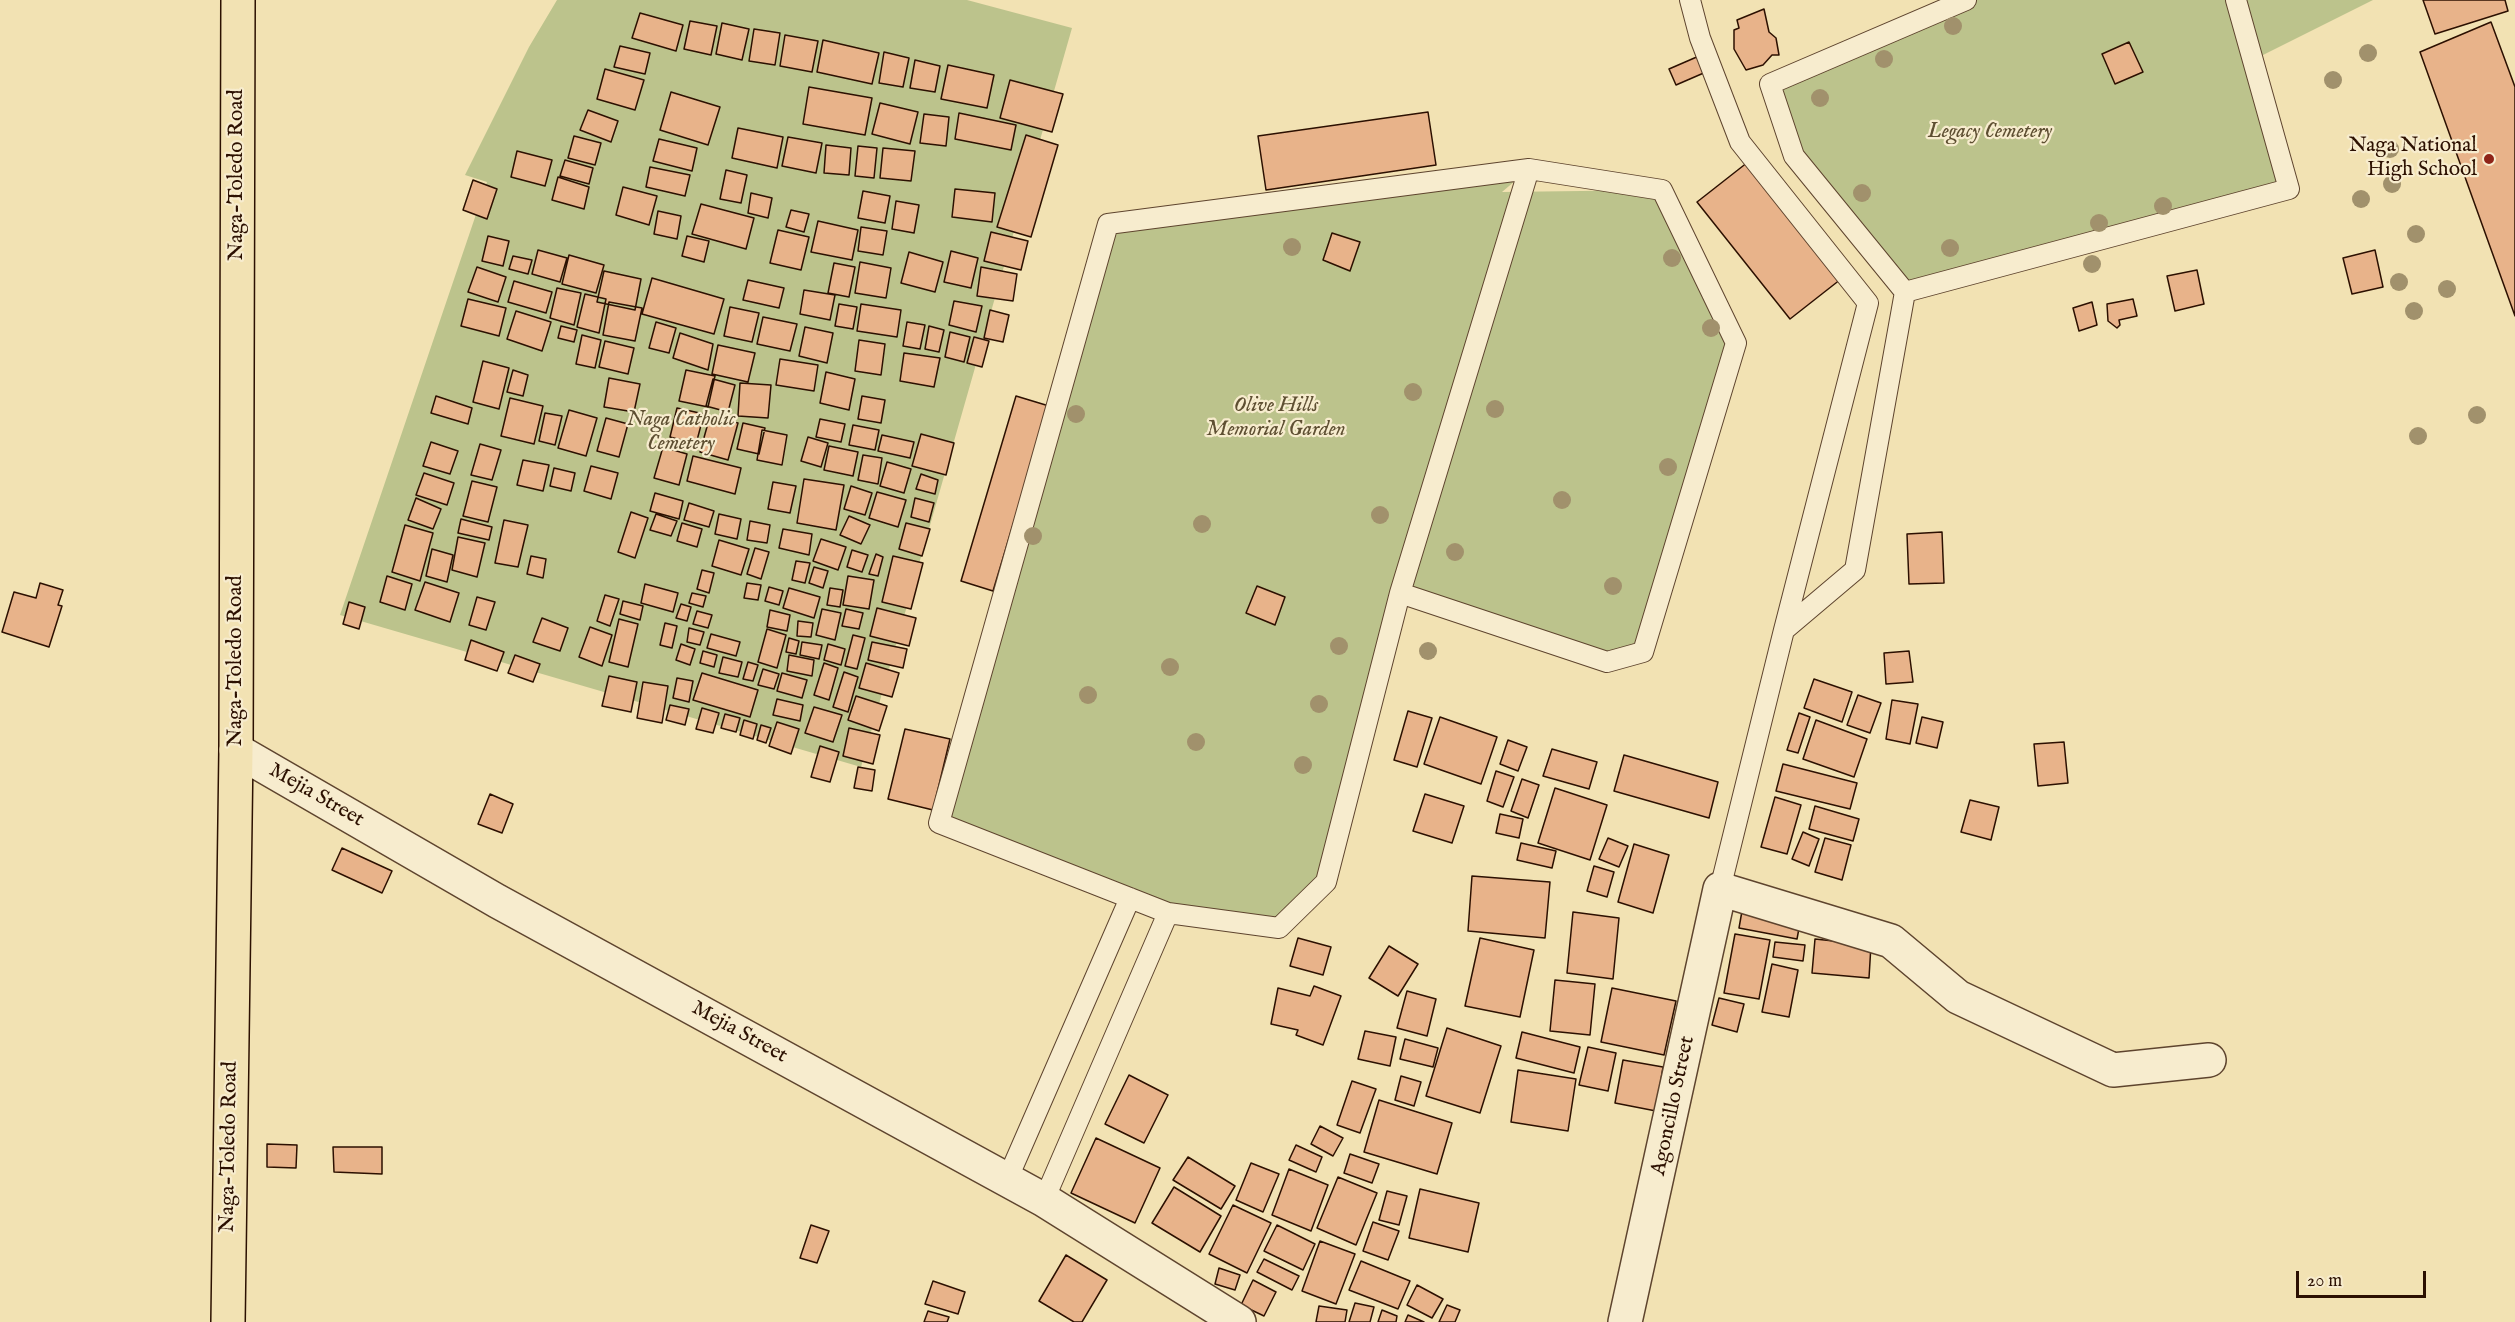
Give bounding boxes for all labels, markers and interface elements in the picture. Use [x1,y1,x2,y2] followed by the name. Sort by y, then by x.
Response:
[225,89,251,261] street label: Naga-Toledo Road
[1928,120,2052,146] park label: Legacy Cemetery
[2349,134,2477,184] place label: Naga National High School
[2482,152,2496,166] marker: Naga National High School
[1206,394,1346,444] park label: Olive Hills Memorial Garden
[627,408,735,458] park label: Naga Catholic Cemetery
[224,575,250,747] street label: Naga-Toledo Road
[264,759,368,833] street label: Mejia Street
[687,996,791,1070] street label: Mejia Street
[1647,1034,1701,1178] street label: Agoncillo Street
[216,1061,244,1233] street label: Naga-Toledo Road
[2299,1259,2430,1297] scale bar
[2307,1270,2342,1293] text: 20 m

